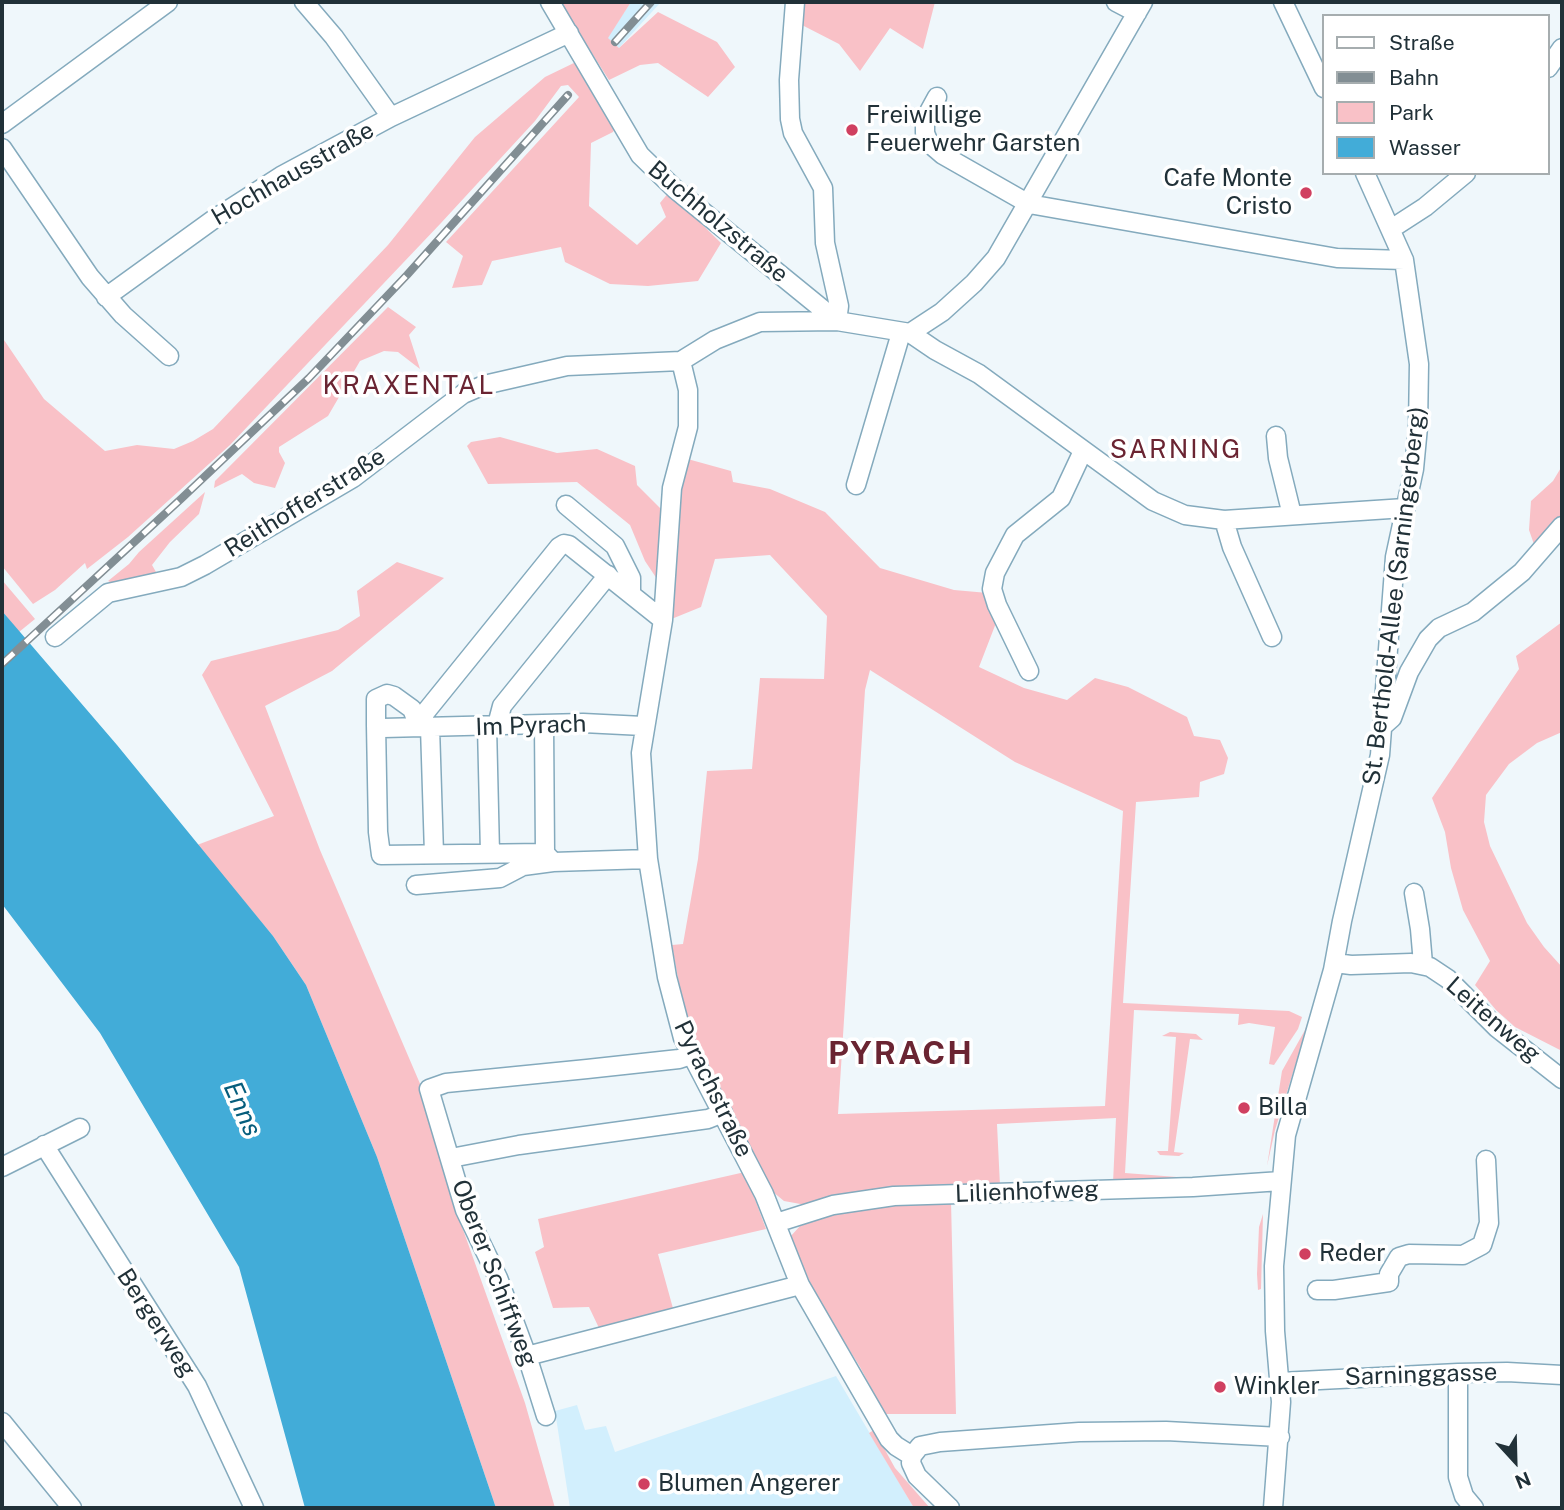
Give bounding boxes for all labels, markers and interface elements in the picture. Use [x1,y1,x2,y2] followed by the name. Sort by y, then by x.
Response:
[1322,14,1550,175] legend
[1389,30,1455,55] text: Straße
[1389,65,1439,90] text: Bahn
[1389,100,1434,125] text: Park
[866,102,1080,158] place label: Freiwillige Feuerwehr Garsten
[207,116,379,232] street label: Hochhausstraße
[844,122,860,138] marker: Freiwillige Feuerwehr Garsten
[1389,135,1461,160] text: Wasser
[642,155,794,289] street label: Buchholzstraße
[1163,165,1292,221] place label: Cafe Monte Cristo
[1298,185,1314,201] marker: Cafe Monte Cristo
[324,370,494,402] district label: KRAXENTAL
[1357,405,1433,787] street label: St. Berthold-Allee (Sarningerberg)
[1111,434,1241,466] district label: SARNING
[219,442,391,564] street label: Reithofferstraße
[475,710,587,742] street label: Im Pyrach
[1440,971,1546,1069] street label: Leitenweg
[667,1016,759,1162] street label: Pyrachstraße
[829,1035,973,1073] district label: PYRACH
[216,1077,268,1141] water label: Enns
[1258,1094,1308,1122] place label: Billa
[1236,1100,1252,1116] marker: Billa
[955,1175,1099,1209] street label: Lilienhofweg
[445,1176,543,1370] street label: Oberer Schiffweg
[1319,1240,1386,1268] place label: Reder
[1297,1246,1313,1262] marker: Reder
[110,1263,202,1383] street label: Bergerweg
[1344,1358,1498,1392] street label: Sarninggasse
[1234,1373,1320,1401] place label: Winkler
[1212,1379,1228,1395] marker: Winkler
[1480,1426,1550,1496] north arrow
[1512,1467,1534,1493] text: N
[658,1470,840,1498] place label: Blumen Angerer
[636,1476,652,1492] marker: Blumen Angerer

